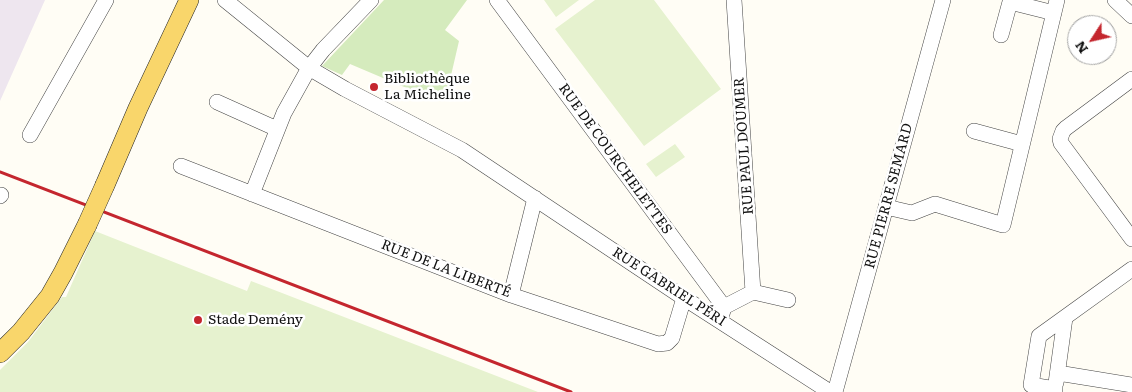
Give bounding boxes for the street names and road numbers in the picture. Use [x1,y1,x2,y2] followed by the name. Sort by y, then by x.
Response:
[731,77,757,215] street label: RUE PAUL DOUMER
[555,80,675,238] street label: RUE DE COURCHELETTES
[861,121,917,271] street label: RUE PIERRE SEMARD
[379,236,513,302] street label: RUE DE LA LIBERTÉ
[609,244,729,330] street label: RUE GABRIEL PÉRI

